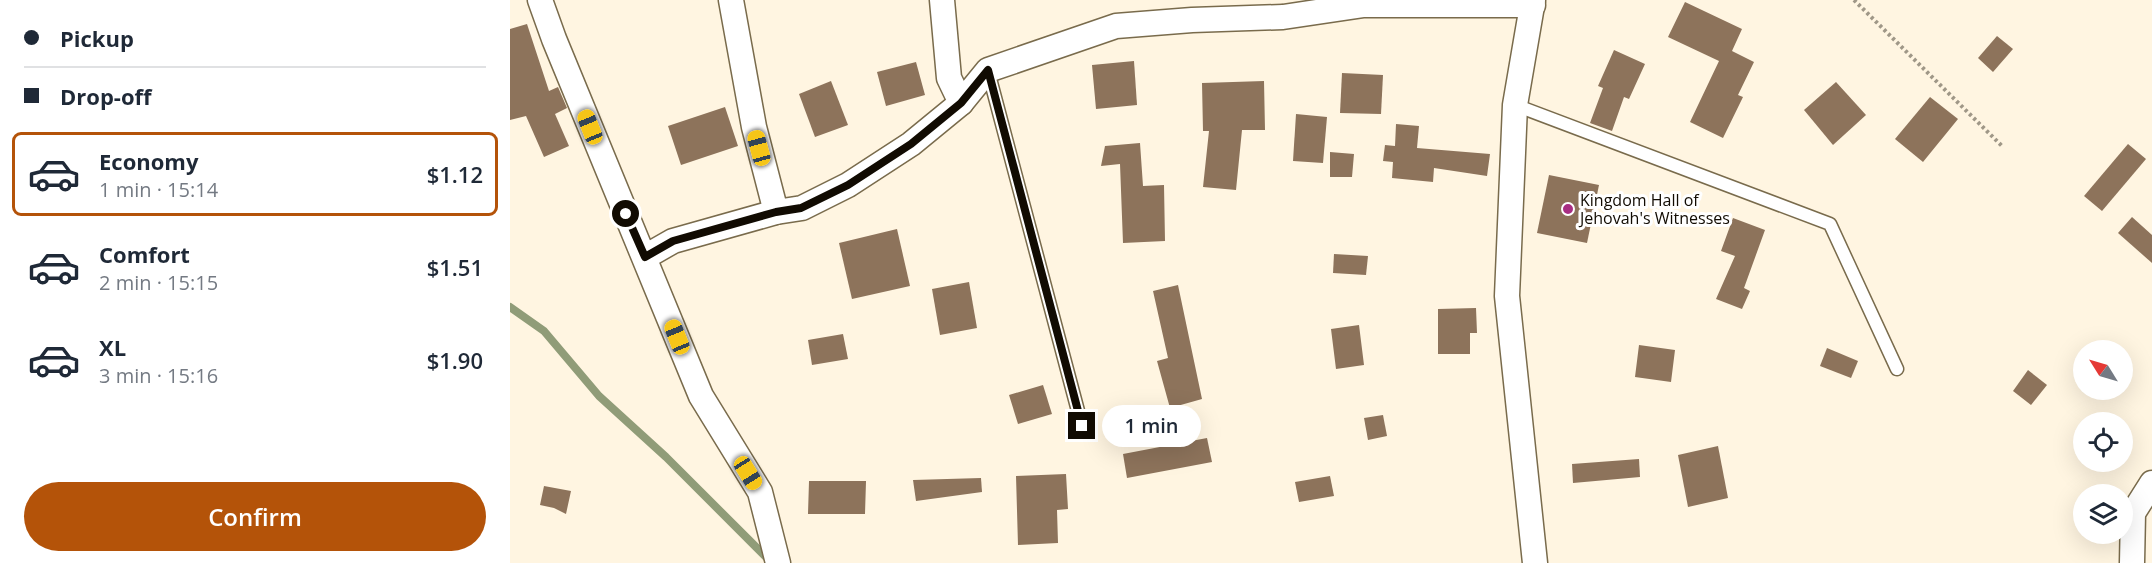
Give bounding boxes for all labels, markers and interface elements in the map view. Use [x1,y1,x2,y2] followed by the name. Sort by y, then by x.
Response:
[60,23,134,53] text: Pickup
[60,81,152,111] text: Drop-off
[575,107,605,147] car
[746,128,772,168] car
[99,146,198,176] text: Economy
[27,147,81,201] icon: car
[427,159,483,189] text: $1.12
[99,176,218,203] text: 1 min · 15:14
[1578,189,1730,229] place label: Kingdom Hall of Jehovah's Witnesses
[612,200,639,227] route start
[1561,202,1575,216] marker: Kingdom Hall of Jehovah's Witnesses
[99,239,190,269] text: Comfort
[27,240,81,294] icon: car
[427,252,483,282] text: $1.51
[99,269,218,296] text: 2 min · 15:15
[662,317,692,357] car
[99,332,126,362] text: XL
[27,333,81,387] icon: car
[2073,340,2133,400] north arrow
[2073,340,2133,544] map controls
[427,345,483,375] text: $1.90
[99,362,218,389] text: 3 min · 15:16
[1103,405,1202,447] callout: 1 min
[1068,412,1095,439] route end
[1125,412,1179,439] text: 1 min
[2073,412,2133,472] button: locate
[731,453,765,493] car
[24,482,486,551] button: Confirm
[2073,484,2133,544] button: layers

